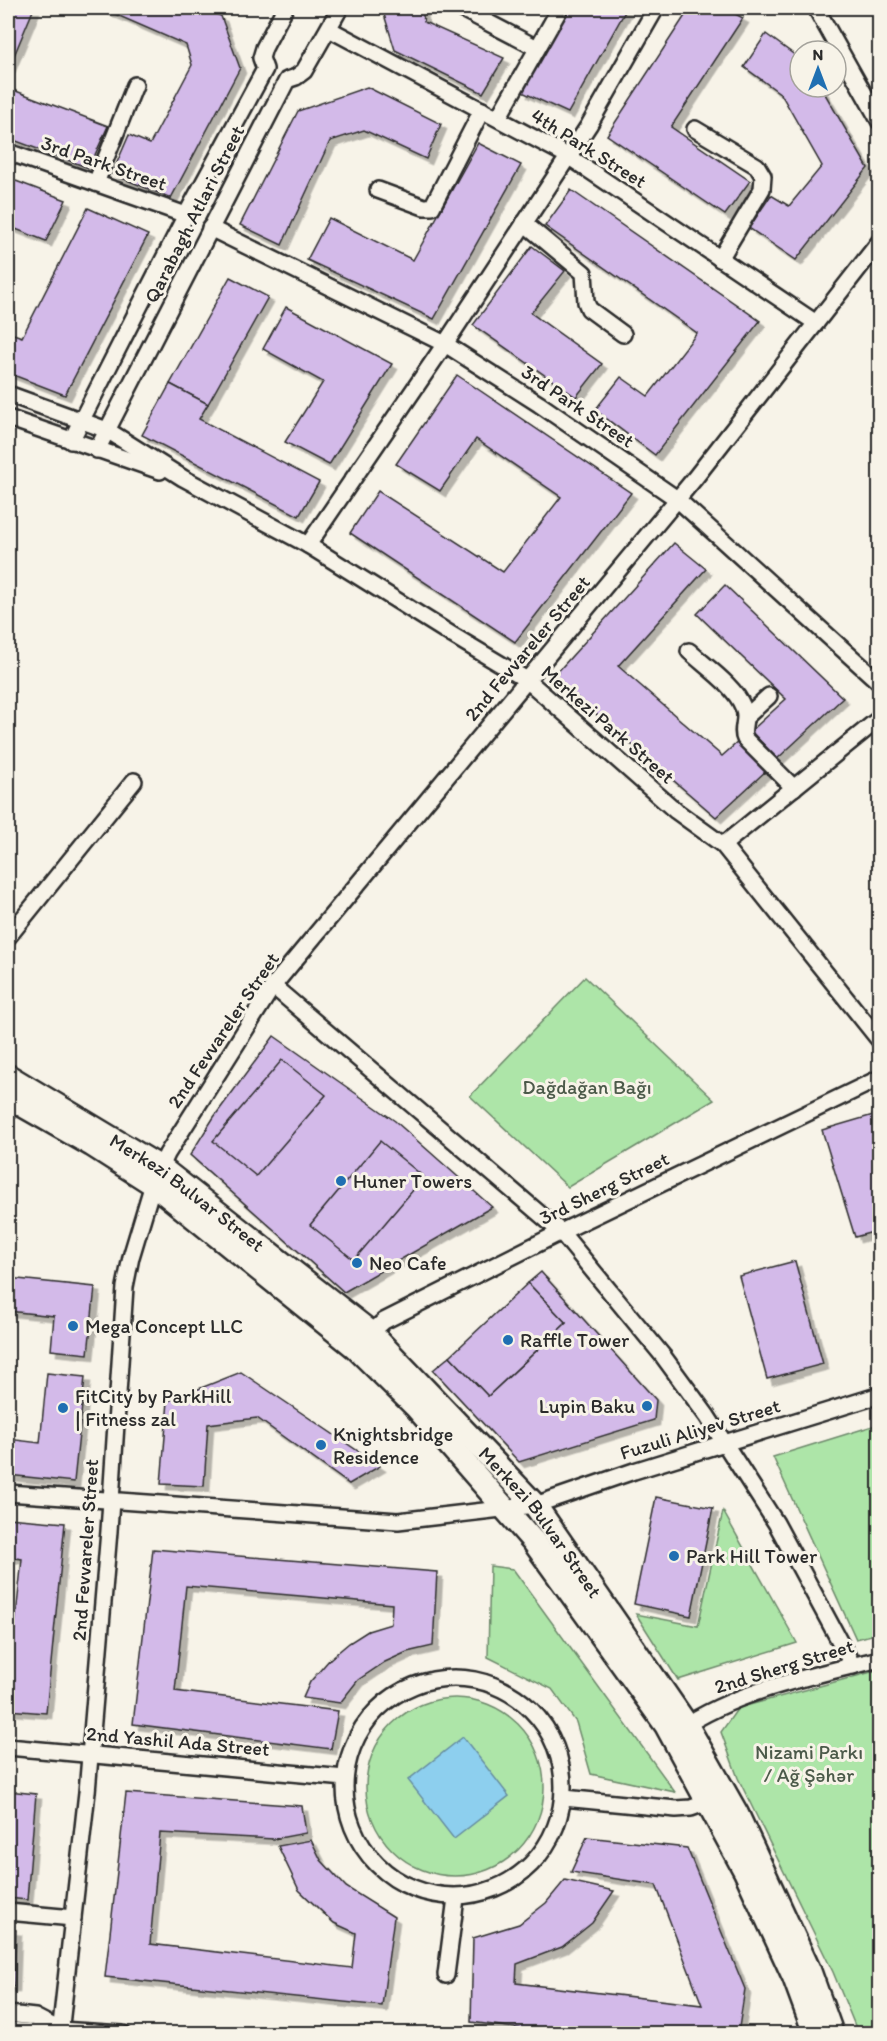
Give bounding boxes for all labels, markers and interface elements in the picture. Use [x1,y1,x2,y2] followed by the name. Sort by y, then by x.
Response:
[788,39,848,99] north arrow
[813,45,823,64] text: N
[527,103,651,193] street label: 4th Park Street
[139,121,249,307] street label: Qarabagh Atlari Street
[38,130,170,196] street label: 3rd Park Street
[517,359,639,453] street label: 3rd Park Street
[459,570,595,726] street label: 2nd Fevvareler Street
[536,660,680,789] street label: Merkezi Park Street
[162,948,284,1112] street label: 2nd Fevvareler Street
[522,1075,652,1099] park label: Dağdağan Bağı
[105,1128,270,1257] street label: Merkezi Bulvar Street
[535,1146,673,1230] street label: 3rd Sherg Street
[353,1169,472,1193] place label: Huner Towers
[334,1174,348,1188] marker: Huner Towers
[369,1251,447,1275] place label: Neo Cafe
[350,1256,364,1270] marker: Neo Cafe
[85,1314,243,1338] place label: Mega Concept LLC
[66,1319,80,1333] marker: Mega Concept LLC
[520,1328,629,1352] place label: Raffle Tower
[501,1333,515,1347] marker: Raffle Tower
[75,1384,232,1431] place label: FitCity by ParkHill | Fitness zal
[617,1393,783,1465] street label: Fuzuli Aliyev Street
[539,1394,635,1418] place label: Lupin Baku
[640,1399,654,1413] marker: Lupin Baku
[56,1401,70,1415] marker: FitCity by ParkHill | Fitness zal
[333,1422,453,1469] place label: Knightsbridge Residence
[314,1438,328,1452] marker: Knightsbridge Residence
[474,1442,607,1602] street label: Merkezi Bulvar Street
[67,1458,103,1642] street label: 2nd Fevvareler Street
[686,1544,817,1568] place label: Park Hill Tower
[667,1549,681,1563] marker: Park Hill Tower
[712,1633,857,1699] street label: 2nd Sherg Street
[85,1721,271,1761] street label: 2nd Yashil Ada Street
[755,1740,863,1787] park label: Nizami Parkı / Ağ Şəhər

